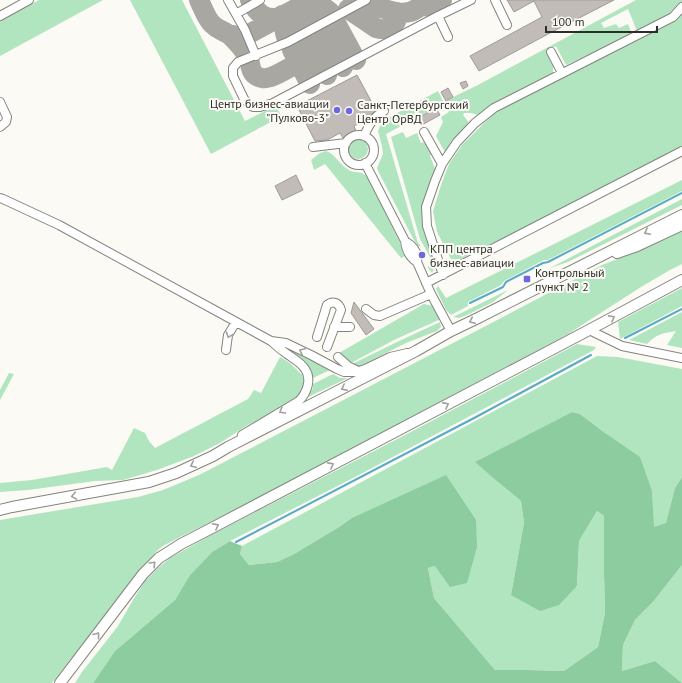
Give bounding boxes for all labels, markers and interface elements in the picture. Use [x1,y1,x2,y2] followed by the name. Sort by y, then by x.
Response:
[546,8,657,34] scale bar
[552,14,585,29] text: 100 m
[210,96,329,125] place label: Центр бизнес-авиации "Пулково-3"
[357,97,469,126] place label: Санкт-Петербургский Центр ОрВД
[332,105,342,115] marker: Центр бизнес-авиации "Пулково-3"
[344,106,354,116] marker: Санкт-Петербургский Центр ОрВД
[644,228,651,235] one-way arrow
[430,241,514,270] place label: КПП центра бизнес-авиации
[417,250,427,260] marker: КПП центра бизнес-авиации
[535,265,605,294] place label: Контрольный пункт № 2
[522,274,532,284] marker: Контрольный пункт № 2
[608,315,615,322] one-way arrow
[469,316,476,324] one-way arrow
[226,332,234,339] one-way arrow
[298,347,305,355] one-way arrow
[341,383,348,390] one-way arrow
[442,402,449,410] one-way arrow
[279,407,286,414] one-way arrow
[190,460,198,468] one-way arrow
[327,463,334,470] one-way arrow
[71,491,77,499] one-way arrow
[212,523,219,530] one-way arrow
[148,561,156,569] one-way arrow
[92,632,99,639] one-way arrow

